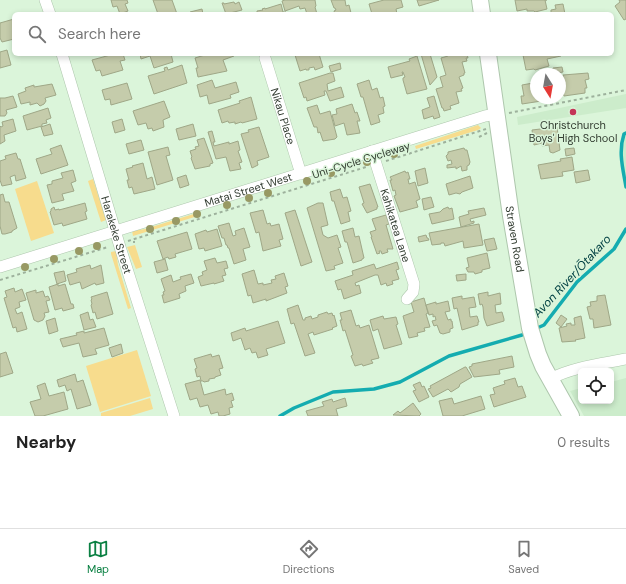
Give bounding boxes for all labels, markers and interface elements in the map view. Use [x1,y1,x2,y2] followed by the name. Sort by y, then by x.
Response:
[12,12,614,56] search box
[26,23,48,45] icon: search
[58,24,141,44] text: Search here
[530,68,566,104] north arrow
[268,86,298,146] street label: Nikau Place
[568,107,578,117] marker: Christchurch Boys' High School
[529,118,617,145] place label: Christchurch Boys' High School
[310,138,412,182] street label: Uni-Cycle Cycleway
[203,169,294,210] street label: Matai Street West
[377,187,414,264] street label: Kahikatea Lane
[98,194,135,276] street label: Harakeke Street
[503,205,527,273] street label: Straven Road
[529,231,615,321] water label: Avon River/Ōtakaro
[578,368,614,404] map controls
[578,368,614,404] button: locate
[16,431,76,453] text: Nearby
[557,434,610,451] text: 0 results
[87,538,109,576] tab: Map
[283,538,335,576] tab: Directions
[508,538,539,576] tab: Saved

